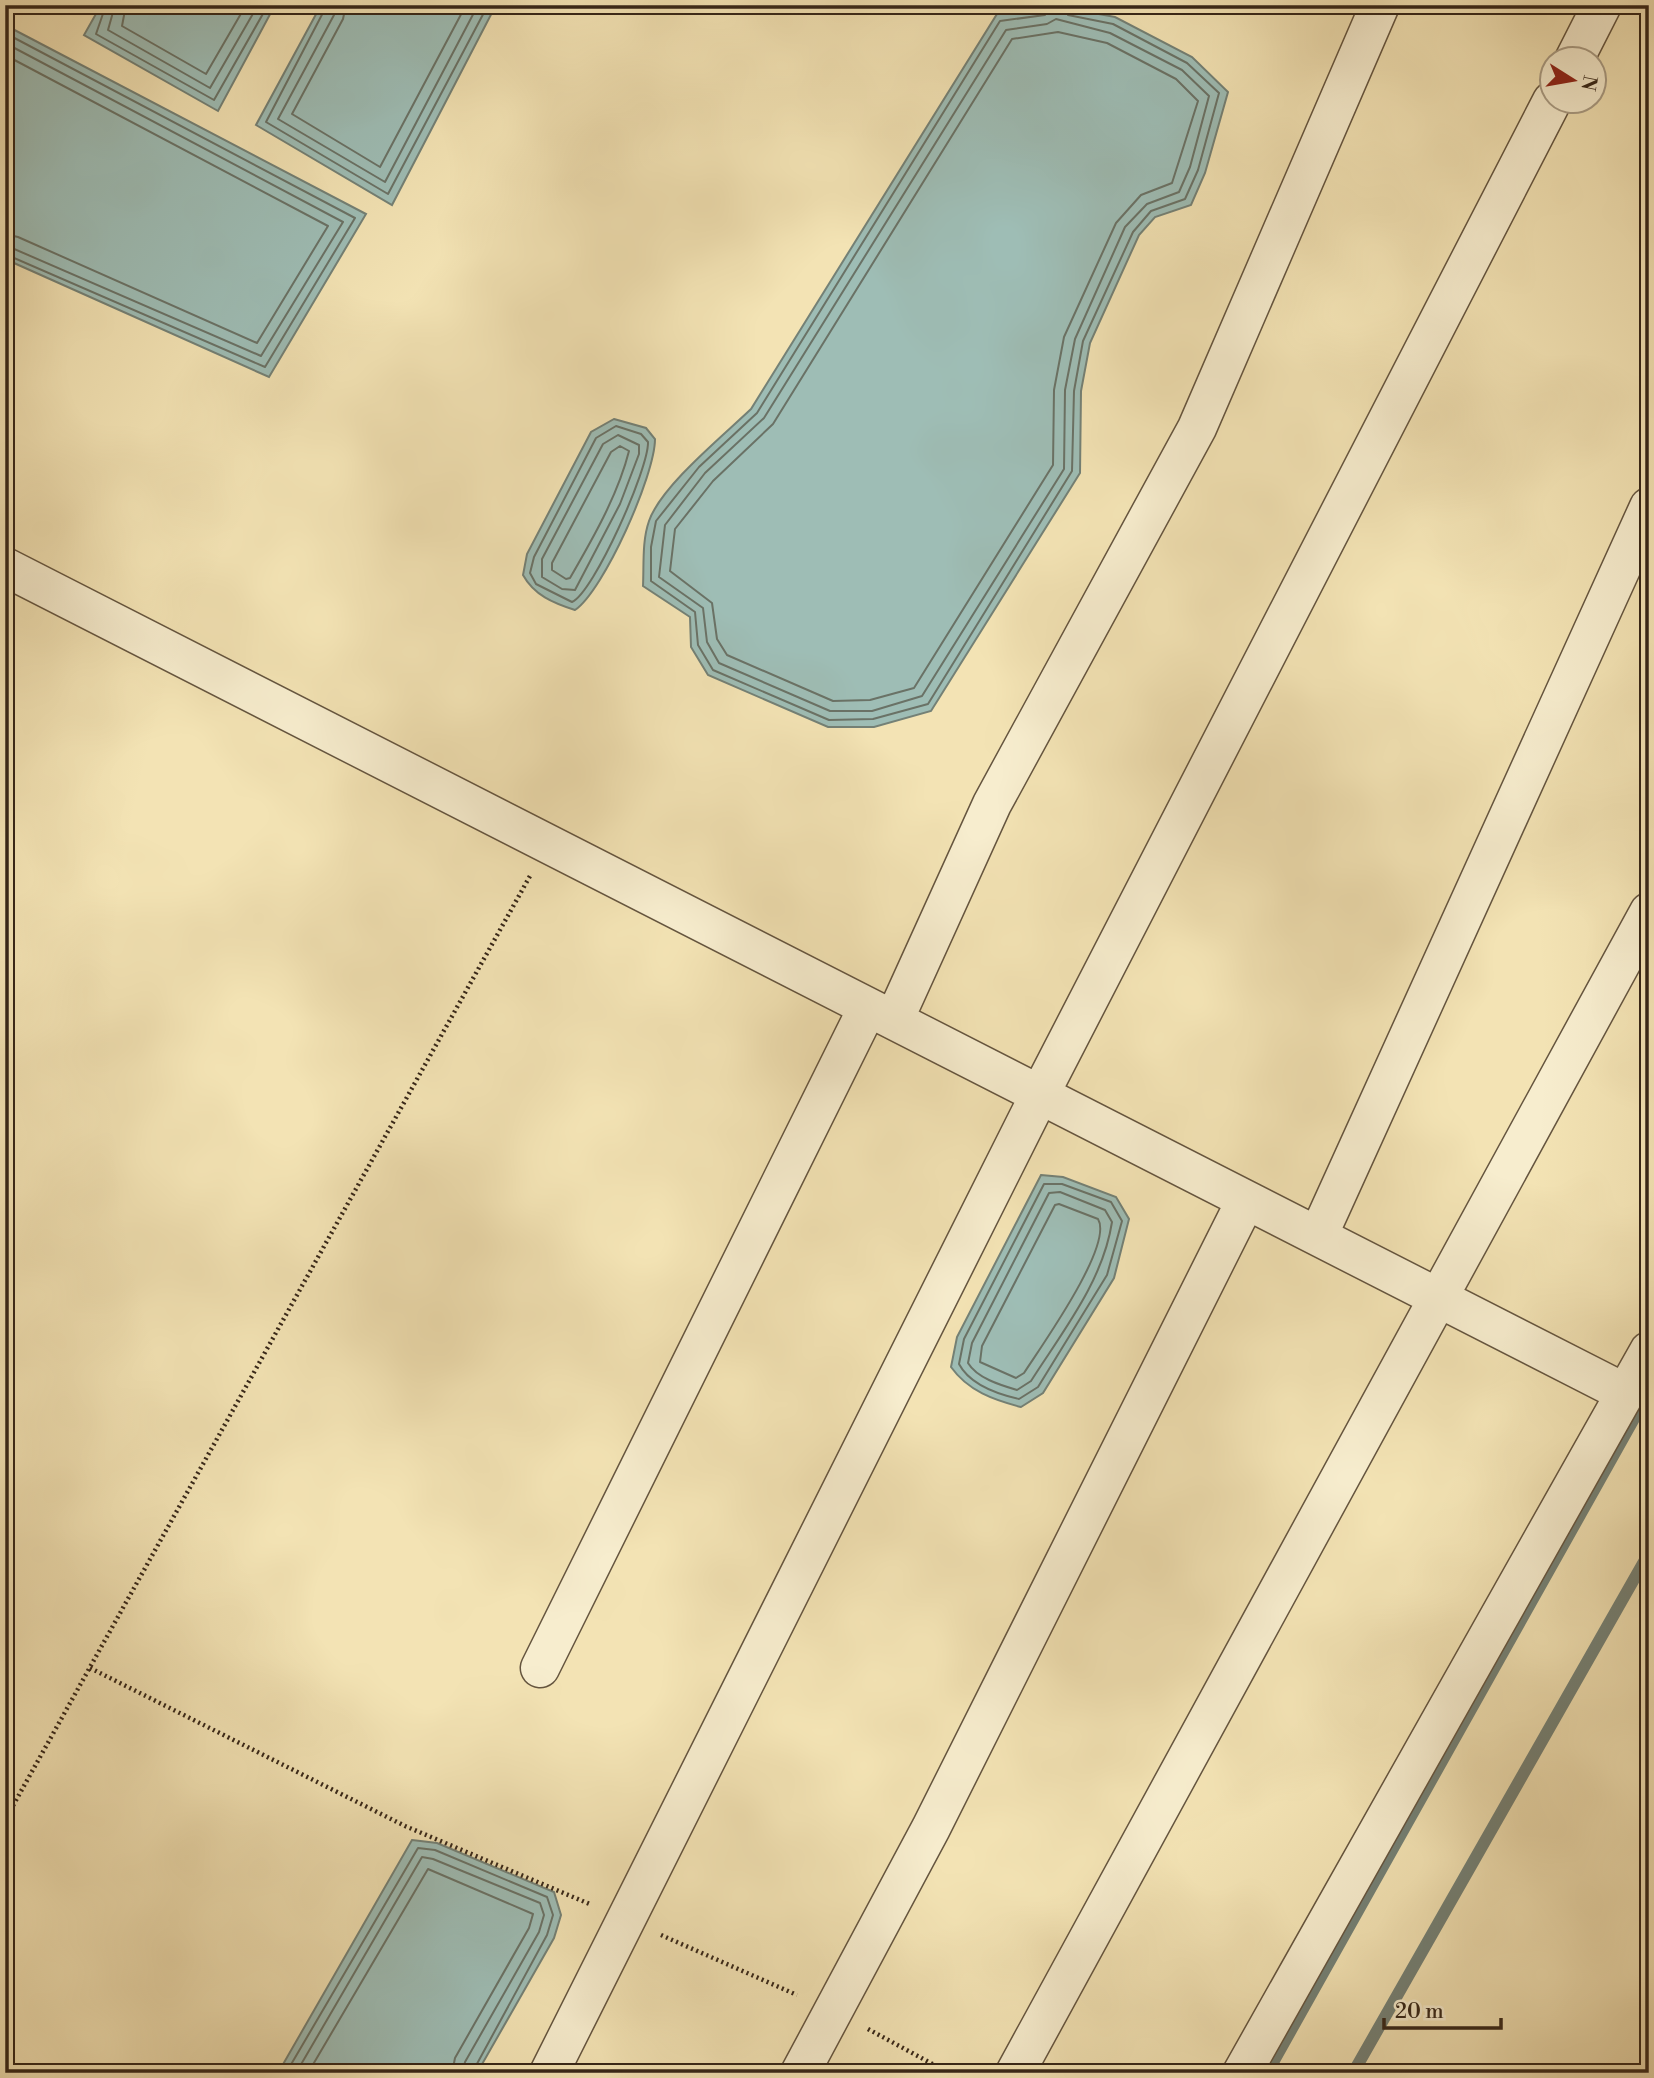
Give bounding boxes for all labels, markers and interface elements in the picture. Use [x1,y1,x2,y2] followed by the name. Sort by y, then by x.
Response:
[1538,46,1608,116] north arrow
[1575,73,1602,93] text: N
[1384,1987,1502,2031] scale bar
[1395,1999,1444,2025] text: 20 m

